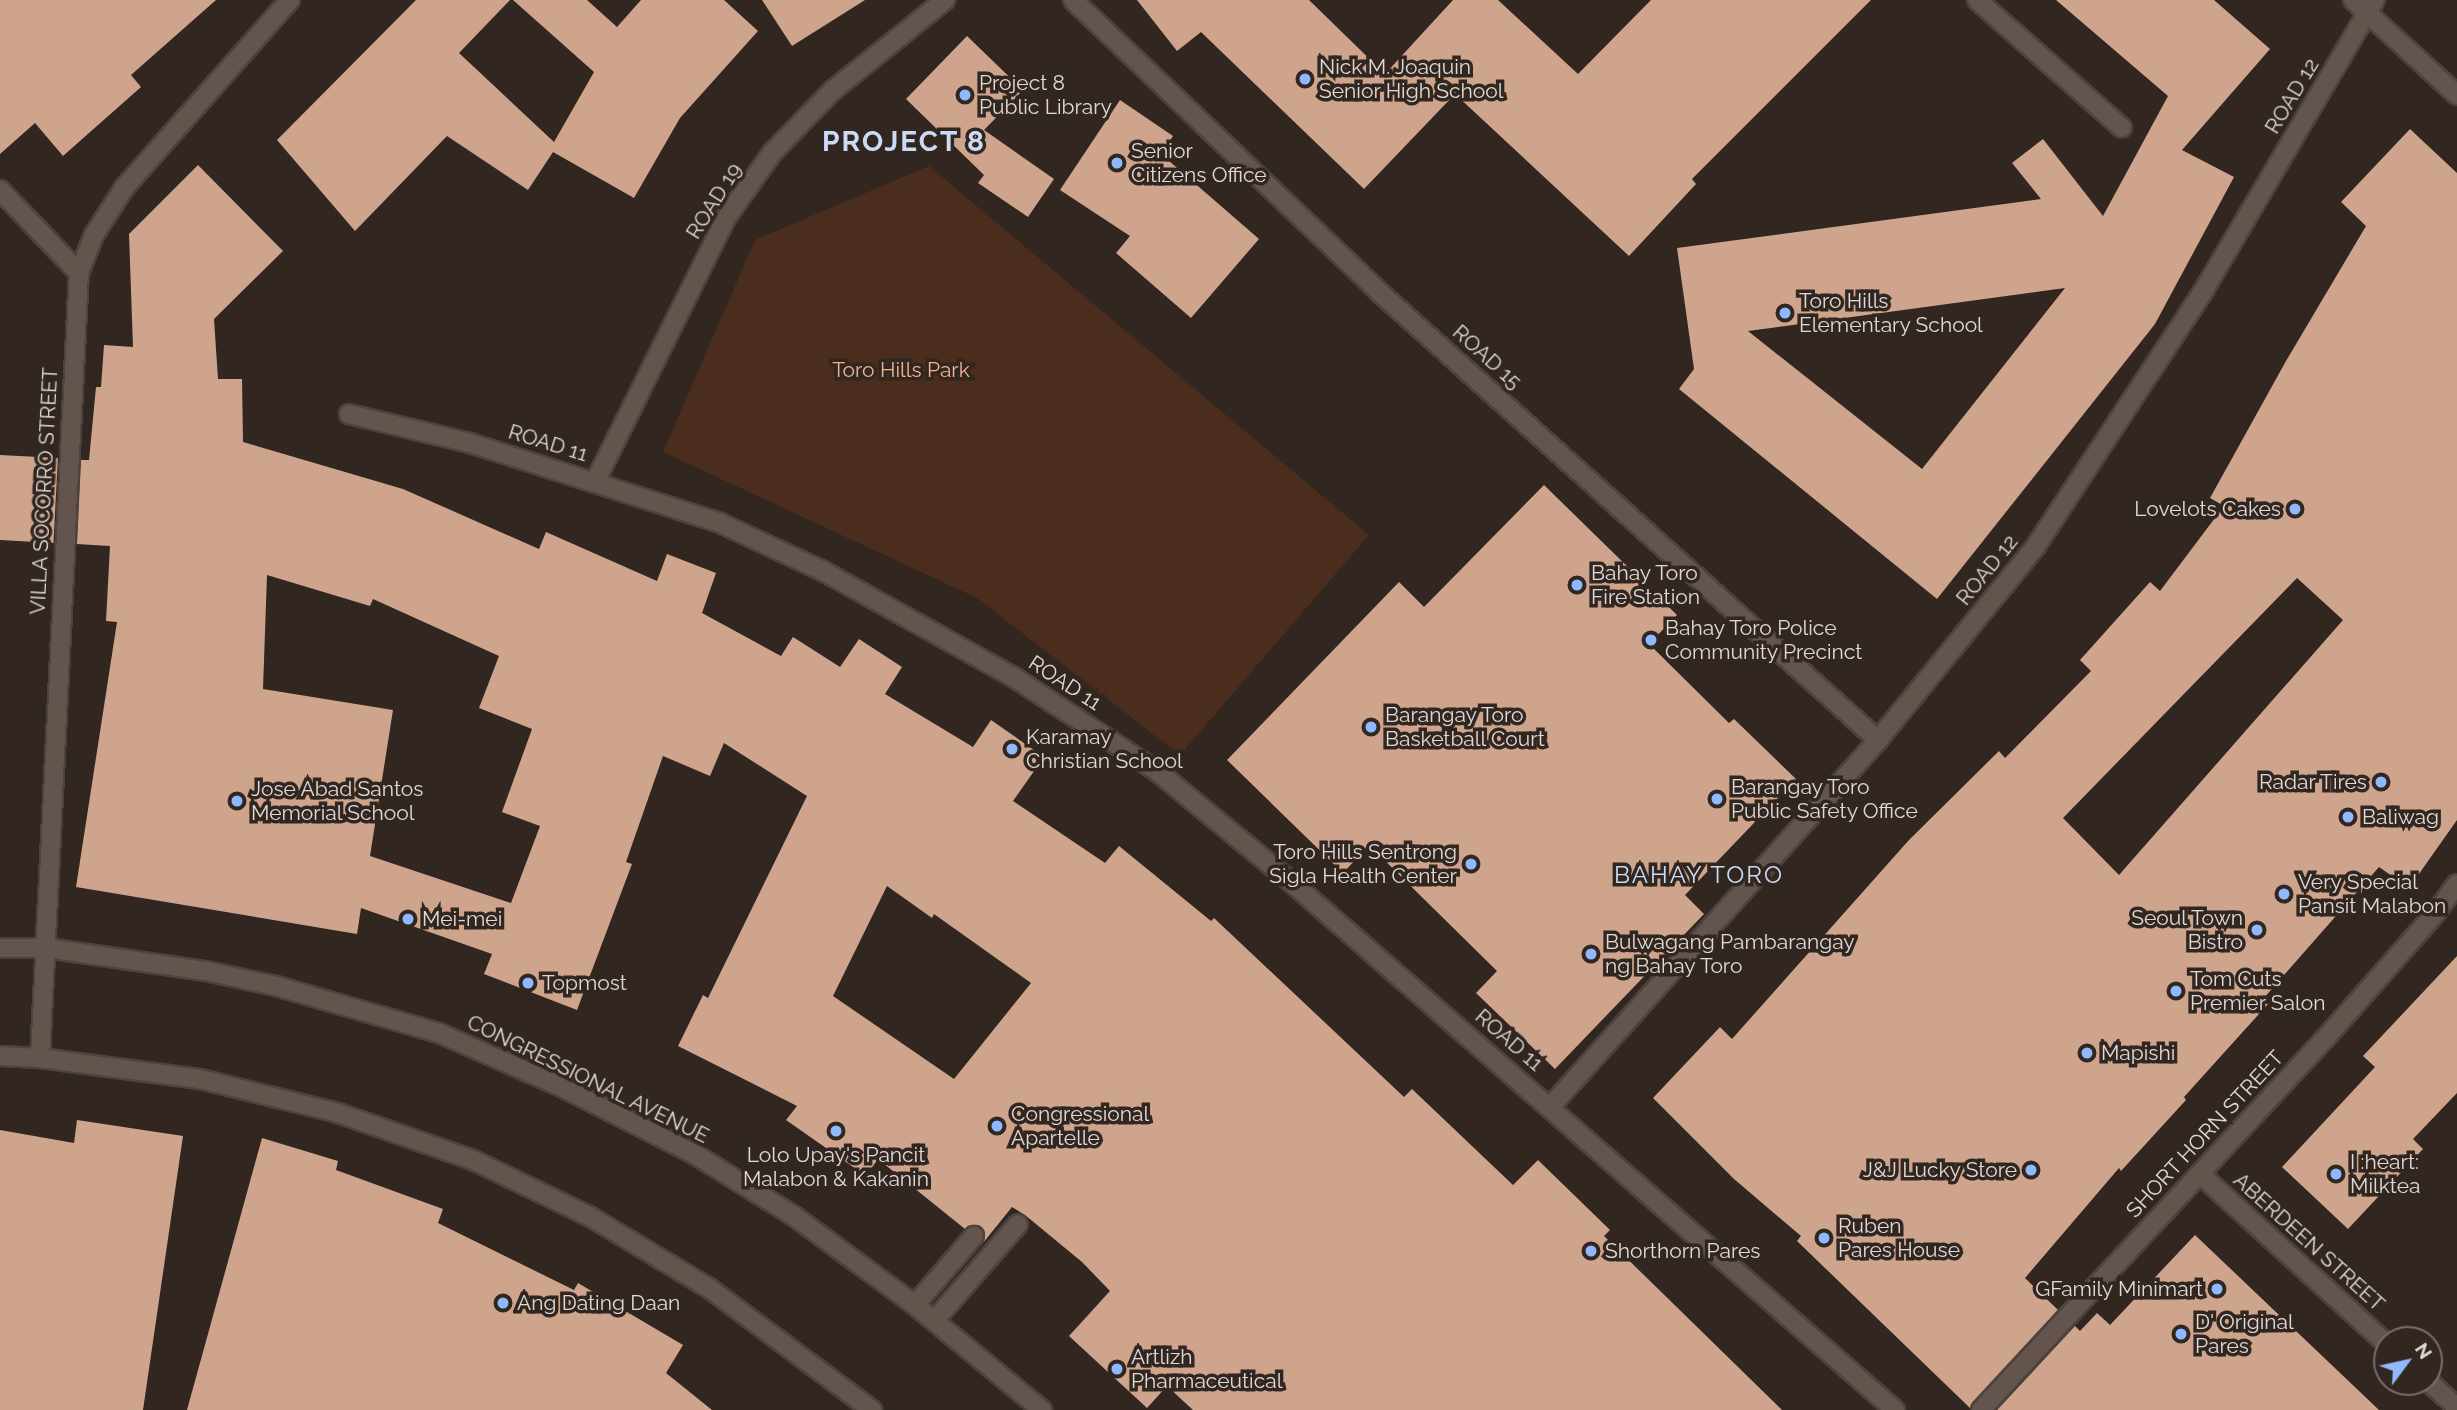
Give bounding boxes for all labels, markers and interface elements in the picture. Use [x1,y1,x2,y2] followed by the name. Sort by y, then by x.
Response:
[1319,54,1504,104] place label: Nick M. Joaquin Senior High School
[2260,54,2324,138] street label: ROAD 12
[979,70,1112,120] place label: Project 8 Public Library
[1297,71,1313,87] marker: Nick M. Joaquin Senior High School
[957,87,973,103] marker: Project 8 Public Library
[823,125,985,159] district label: PROJECT 8
[1131,138,1267,188] place label: Senior Citizens Office
[1109,155,1125,171] marker: Senior Citizens Office
[681,158,747,244] street label: ROAD 19
[1799,288,1983,338] place label: Toro Hills Elementary School
[1777,305,1793,321] marker: Toro Hills Elementary School
[1447,320,1527,394] street label: ROAD 15
[832,357,970,383] park label: Toro Hills Park
[25,366,63,616] street label: VILLA SOCORRO STREET
[505,419,591,467] street label: ROAD 11
[2134,496,2281,522] place label: Lovelots Cakes
[2287,501,2303,517] marker: Lovelots Cakes
[1951,530,2023,610] street label: ROAD 12
[1591,560,1700,610] place label: Bahay Toro Fire Station
[1569,577,1585,593] marker: Bahay Toro Fire Station
[1665,615,1863,665] place label: Bahay Toro Police Community Precinct
[1643,632,1659,648] marker: Bahay Toro Police Community Precinct
[1024,650,1106,716] street label: ROAD 11
[1385,702,1545,752] place label: Barangay Toro Basketball Court
[1363,719,1379,735] marker: Barangay Toro Basketball Court
[1026,724,1183,774] place label: Karamay Christian School
[1004,741,1020,757] marker: Karamay Christian School
[2258,769,2367,795] place label: Radar Tires
[1731,774,1918,824] place label: Barangay Toro Public Safety Office
[2373,774,2389,790] marker: Radar Tires
[251,776,424,826] place label: Jose Abad Santos Memorial School
[1709,791,1725,807] marker: Barangay Toro Public Safety Office
[229,793,245,809] marker: Jose Abad Santos Memorial School
[2362,804,2439,830] place label: Baliwag
[2340,809,2356,825] marker: Baliwag
[1269,839,1457,889] place label: Toro Hills Sentrong Sigla Health Center
[1463,856,1479,872] marker: Toro Hills Sentrong Sigla Health Center
[1615,861,1783,889] district label: BAHAY TORO
[2298,869,2446,919] place label: Very Special Pansit Malabon
[2276,886,2292,902] marker: Very Special Pansit Malabon
[2130,905,2243,955] place label: Seoul Town Bistro
[422,906,502,932] place label: Mei-mei
[400,911,416,927] marker: Mei-mei
[2249,922,2265,938] marker: Seoul Town Bistro
[1605,929,1855,979] place label: Bulwagang Pambarangay ng Bahay Toro
[1583,946,1599,962] marker: Bulwagang Pambarangay ng Bahay Toro
[2190,966,2326,1016] place label: Tom Cuts Premier Salon
[542,970,627,996] place label: Topmost
[520,975,536,991] marker: Topmost
[2168,983,2184,999] marker: Tom Cuts Premier Salon
[1470,1004,1548,1076] street label: ROAD 11
[462,1009,714,1149] street label: CONGRESSIONAL AVENUE
[2101,1040,2175,1066] place label: Mapishi
[2079,1045,2095,1061] marker: Mapishi
[2121,1045,2289,1223] street label: SHORT HORN STREET
[1011,1101,1149,1151] place label: Congressional Apartelle
[989,1118,1005,1134] marker: Congressional Apartelle
[828,1123,844,1139] marker: Lolo Upay's Pancit Malabon & Kakanin
[743,1142,929,1192] place label: Lolo Upay's Pancit Malabon & Kakanin
[2350,1149,2420,1199] place label: I :heart: Milktea
[1862,1157,2017,1183] place label: J&J Lucky Store
[2023,1162,2039,1178] marker: J&J Lucky Store
[2328,1166,2344,1182] marker: I :heart: Milktea
[2228,1168,2390,1316] street label: ABERDEEN STREET
[1838,1213,1960,1263] place label: Ruben Pares House
[1816,1230,1832,1246] marker: Ruben Pares House
[1605,1238,1760,1264] place label: Shorthorn Pares
[1583,1243,1599,1259] marker: Shorthorn Pares
[2035,1276,2203,1302] place label: GFamily Minimart
[2209,1281,2225,1297] marker: GFamily Minimart
[517,1290,680,1316] place label: Ang Dating Daan
[495,1295,511,1311] marker: Ang Dating Daan
[2195,1309,2294,1359] place label: D' Original Pares
[2173,1326,2189,1342] marker: D' Original Pares
[2373,1326,2443,1396] north arrow
[2411,1339,2437,1363] text: N
[1131,1344,1282,1394] place label: Artlizh Pharmaceutical
[1109,1361,1125,1377] marker: Artlizh Pharmaceutical

